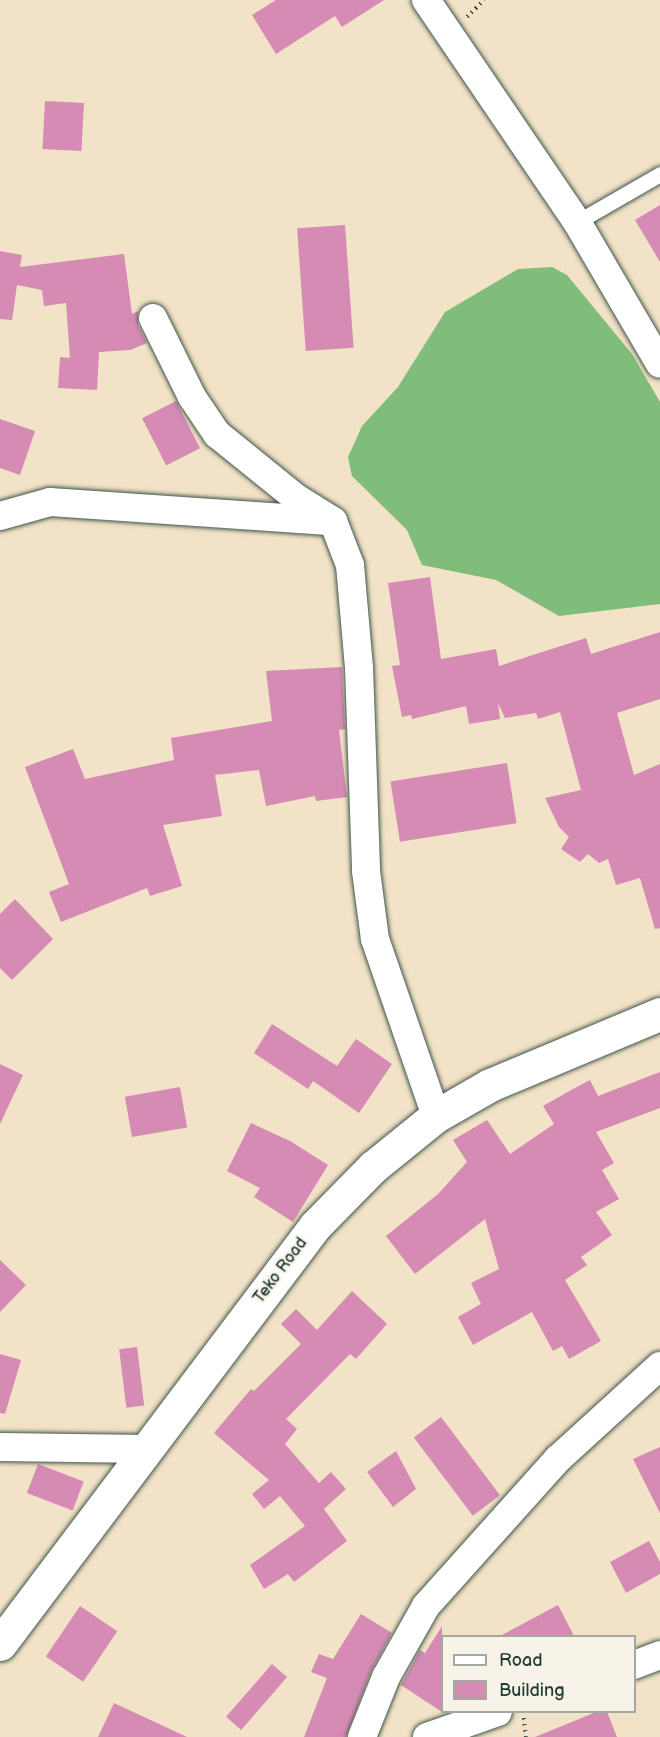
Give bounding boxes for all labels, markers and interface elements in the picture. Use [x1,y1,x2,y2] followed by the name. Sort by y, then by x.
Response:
[250,1234,312,1308] street label: Teko Road
[441,1635,636,1713] legend
[499,1650,543,1671] text: Road
[499,1680,565,1701] text: Building

